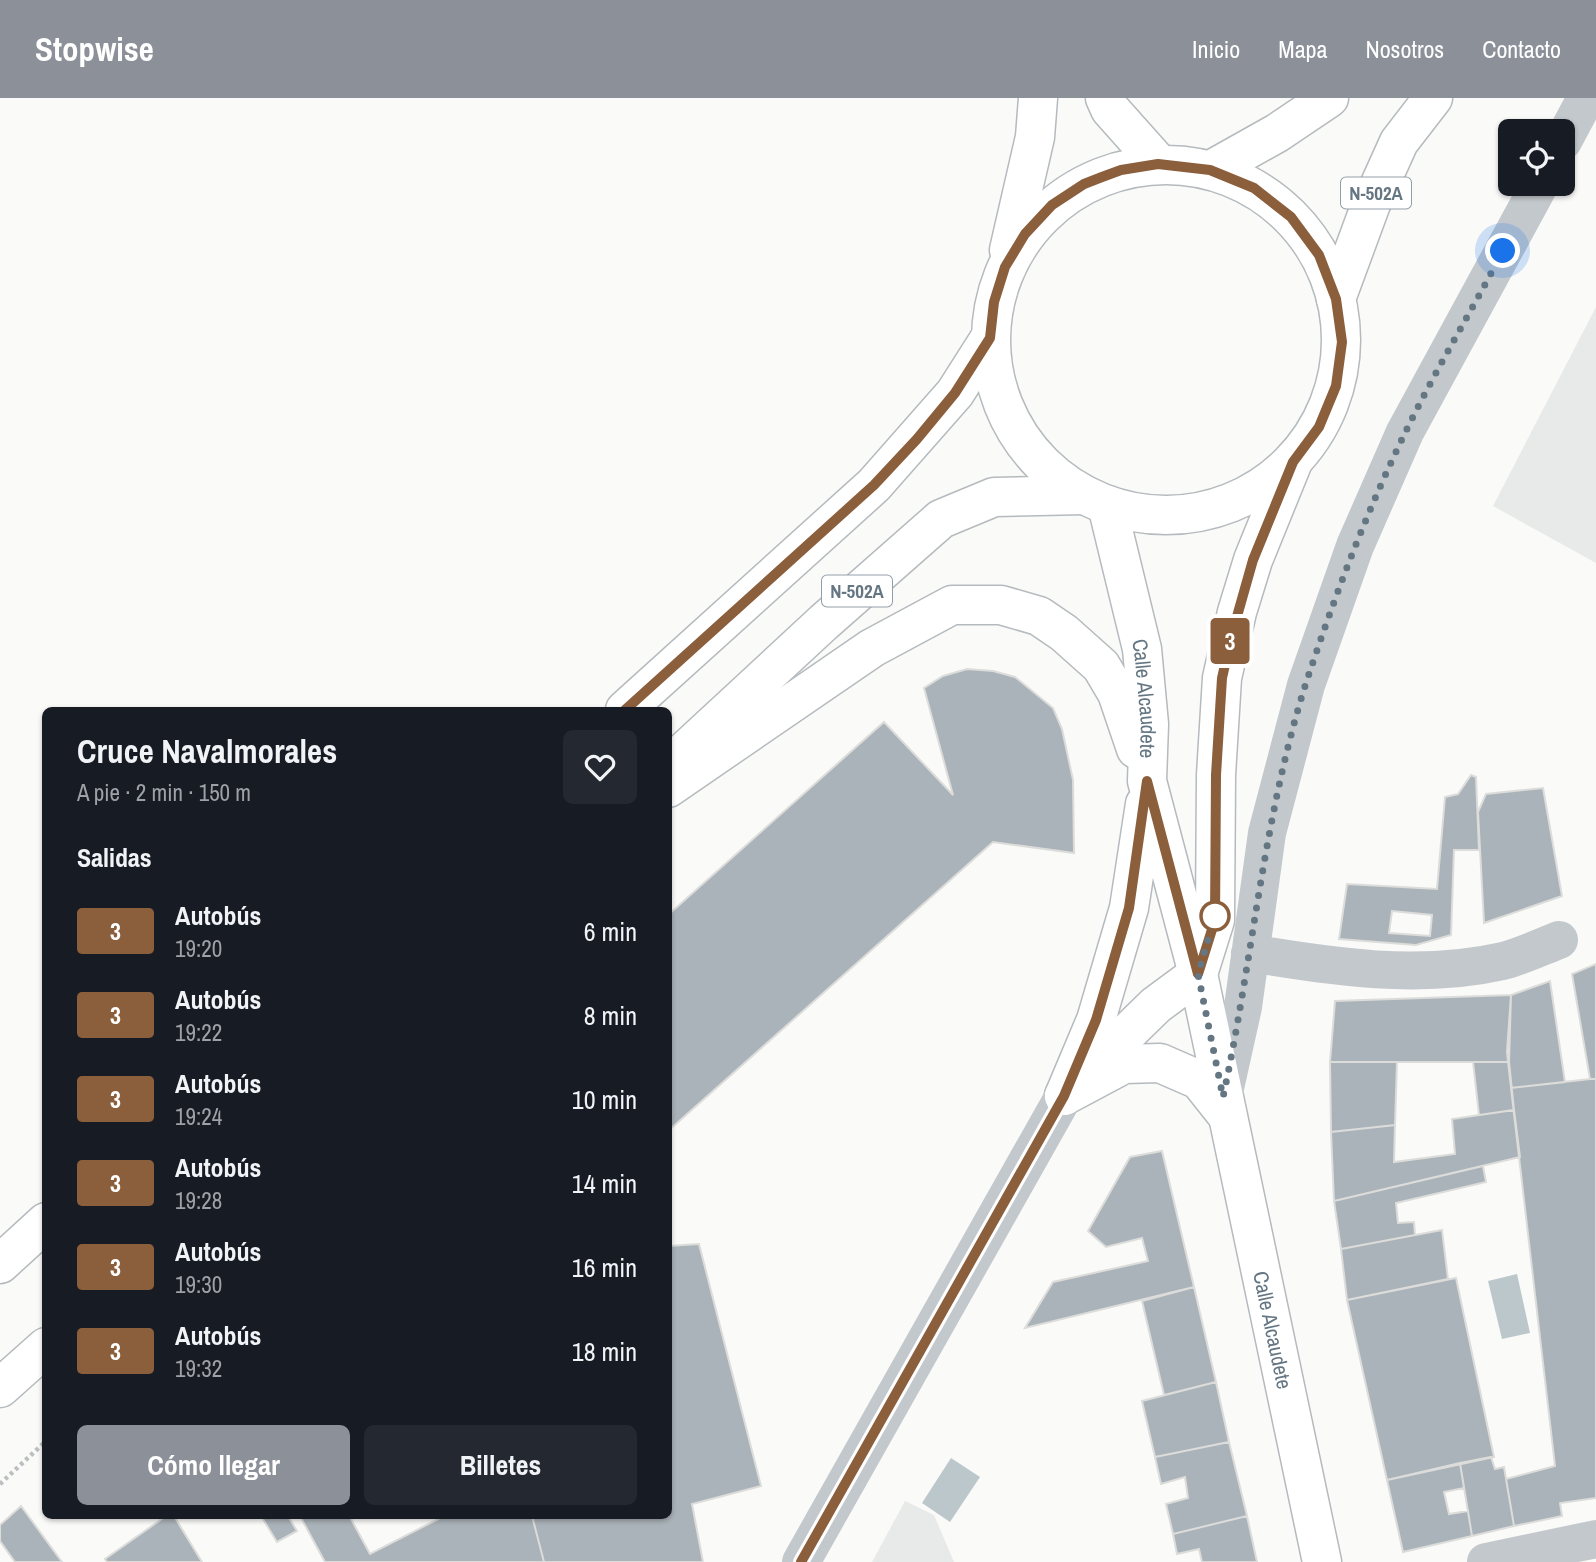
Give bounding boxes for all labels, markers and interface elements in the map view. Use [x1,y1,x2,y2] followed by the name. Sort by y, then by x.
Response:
[35,27,154,71] text: Stopwise
[1192,33,1240,65] text: Inicio
[1278,33,1327,65] text: Mapa
[1365,33,1444,65] text: Nosotros
[1482,33,1561,65] text: Contacto
[1498,119,1575,196] map controls
[1498,119,1575,196] button: locate
[1341,178,1411,208] road number: N-502A
[1485,233,1520,268] your location
[822,576,892,606] road number: N-502A
[1207,618,1253,664] line badge: 3
[1225,625,1235,657] text: 3
[1126,636,1164,759] street label: Calle Alcaudete
[77,729,337,773] text: Cruce Navalmorales
[563,730,637,804] button: heart
[77,777,251,808] text: A pie · 2 min · 150 m
[77,840,152,875] text: Salidas
[175,898,261,933] text: Autobús
[1200,901,1230,931] unlabelled marker
[584,914,637,949] text: 6 min
[110,915,121,947] text: 3
[175,933,222,964] text: 19:20
[175,982,261,1017] text: Autobús
[584,998,637,1033] text: 8 min
[110,999,121,1031] text: 3
[175,1017,222,1048] text: 19:22
[175,1066,261,1101] text: Autobús
[572,1082,637,1117] text: 10 min
[110,1083,121,1115] text: 3
[175,1101,222,1132] text: 19:24
[175,1150,261,1185] text: Autobús
[572,1166,637,1201] text: 14 min
[110,1167,121,1199] text: 3
[175,1185,222,1216] text: 19:28
[175,1234,261,1269] text: Autobús
[572,1250,637,1285] text: 16 min
[110,1251,121,1283] text: 3
[1247,1268,1300,1392] street label: Calle Alcaudete
[175,1269,222,1300] text: 19:30
[175,1318,261,1353] text: Autobús
[572,1334,637,1369] text: 18 min
[110,1335,121,1367] text: 3
[175,1353,222,1384] text: 19:32
[77,1425,350,1505] button: Cómo llegar
[364,1425,637,1505] button: Billetes

